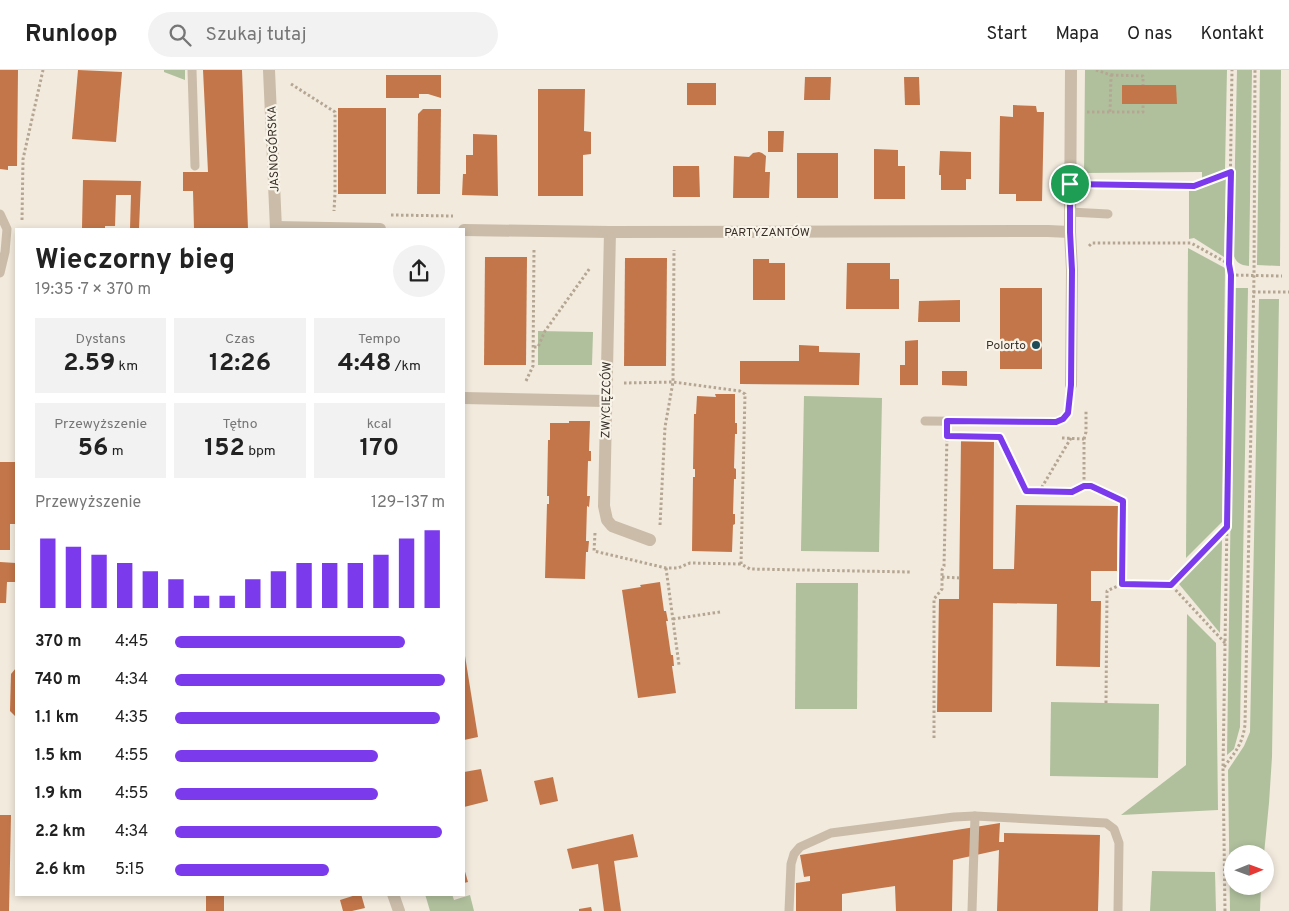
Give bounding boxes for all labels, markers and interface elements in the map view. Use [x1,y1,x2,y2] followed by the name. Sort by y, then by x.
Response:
[148,12,498,57] search box
[25,20,118,50] text: Runloop
[166,21,194,49] icon: search
[206,23,306,47] text: Szukaj tutaj
[986,23,1027,46] text: Start
[1055,23,1099,46] text: Mapa
[1127,23,1172,46] text: O nas
[1200,23,1264,46] text: Kontakt
[264,106,284,192] street label: JASNOGÓRSKA
[1049,163,1091,205] pin
[1056,170,1084,198] icon: arrive
[724,225,810,241] street label: PARTYZANTÓW
[35,243,235,279] text: Wieczorny bieg
[393,245,445,297] button: share
[35,280,151,300] text: 19:35 · 7 × 370 m
[76,331,126,348] text: Dystans
[225,331,255,348] text: Czas
[358,331,401,348] text: Tempo
[986,338,1026,354] place label: Polorto
[1030,339,1042,351] marker: Polorto
[63,348,115,380] text: 2.59
[209,348,271,380] text: 12:26
[338,348,392,380] text: 4:48
[115,358,138,375] text: km
[392,358,421,375] text: /km
[598,361,616,439] street label: ZWYCIĘZCÓW
[54,416,147,433] text: Przewyższenie
[223,416,257,433] text: Tętno
[367,416,392,433] text: kcal
[78,433,108,465] text: 56
[204,433,245,465] text: 152
[359,433,399,465] text: 170
[108,443,124,460] text: m
[245,443,276,460] text: bpm
[35,493,141,513] text: Przewyższenie
[371,493,445,513] text: 129–137 m
[35,632,81,652] text: 370 m
[115,632,148,652] text: 4:45
[35,670,81,690] text: 740 m
[115,670,148,690] text: 4:34
[35,708,79,728] text: 1.1 km
[115,708,148,728] text: 4:35
[35,746,82,766] text: 1.5 km
[115,746,148,766] text: 4:55
[35,784,82,804] text: 1.9 km
[115,784,148,804] text: 4:55
[35,822,85,842] text: 2.2 km
[115,822,148,842] text: 4:34
[1224,845,1274,895] north arrow
[1224,845,1274,895] map controls
[35,860,86,880] text: 2.6 km
[115,860,144,880] text: 5:15

